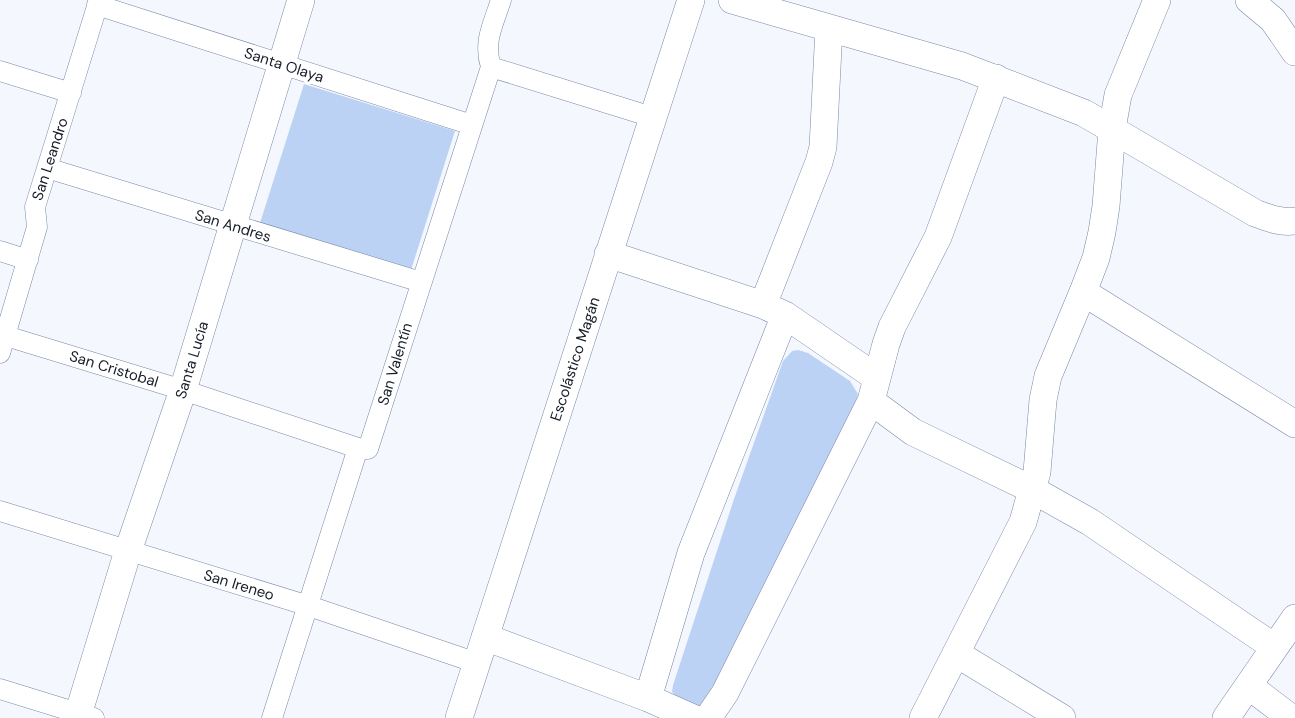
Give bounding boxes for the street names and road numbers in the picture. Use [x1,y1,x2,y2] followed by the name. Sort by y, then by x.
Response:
[242,43,326,87] street label: Santa Olaya
[27,115,73,203] street label: San Leandro
[192,205,274,247] street label: San Andres
[546,295,604,423] street label: Escolástico Magán
[171,319,213,401] street label: Santa Lucía
[373,320,417,408] street label: San Valentín
[67,346,161,392] street label: San Cristobal
[201,565,277,605] street label: San Ireneo

